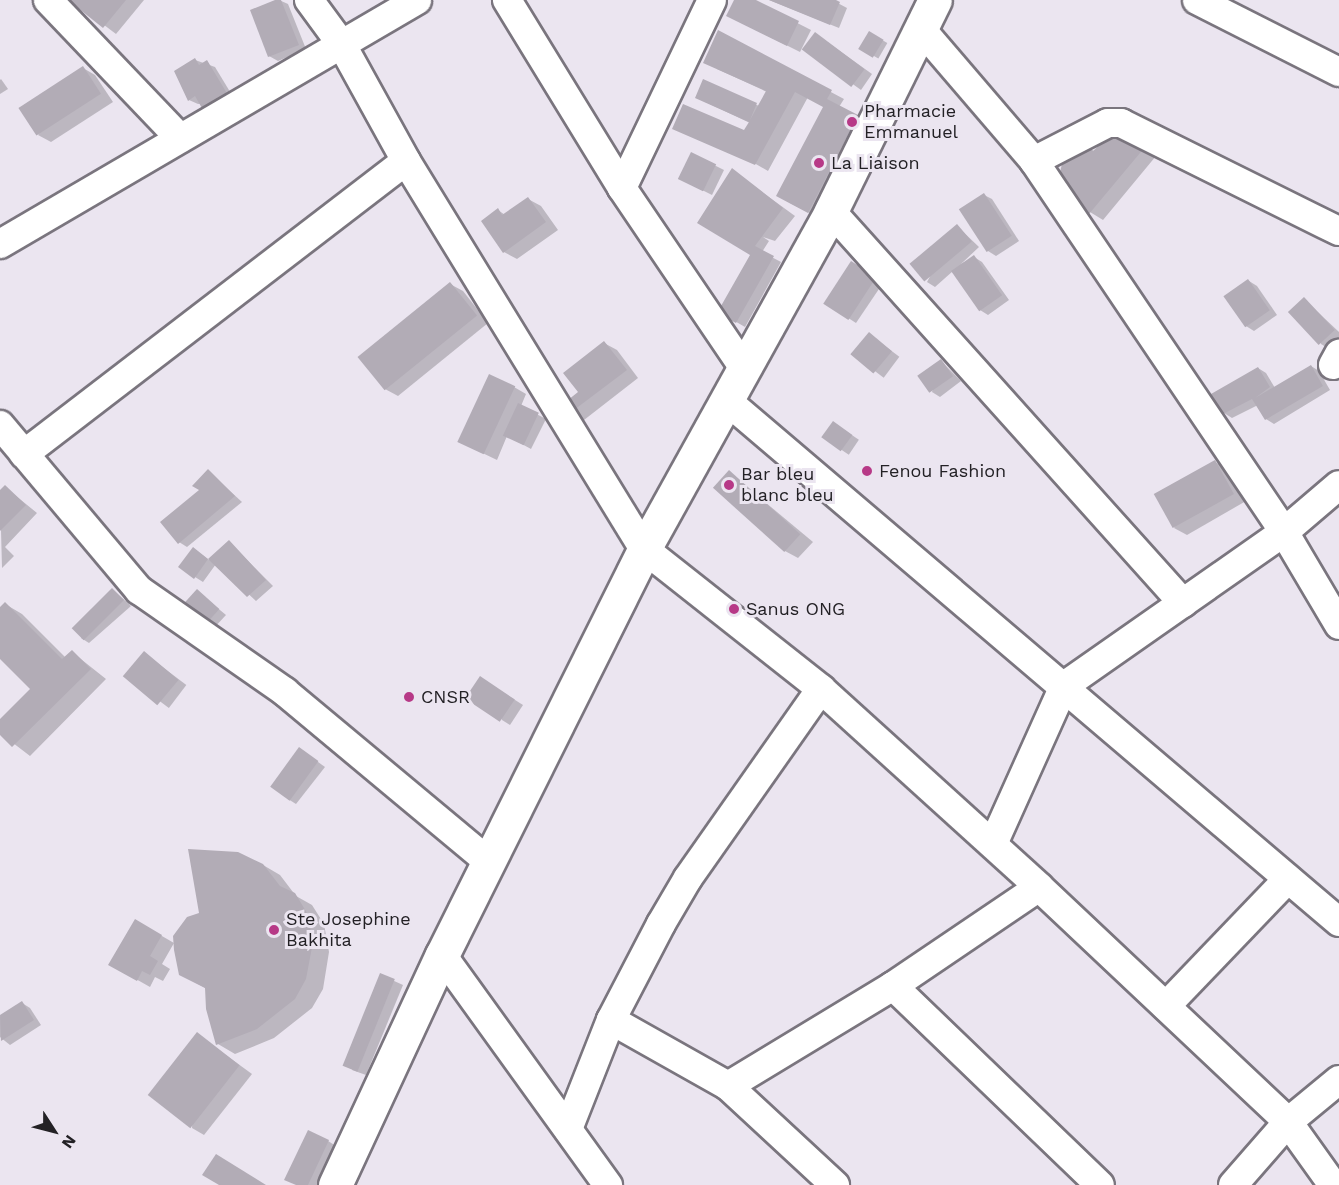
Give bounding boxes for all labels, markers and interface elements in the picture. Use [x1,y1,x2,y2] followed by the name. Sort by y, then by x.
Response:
[864,101,958,144] place label: Pharmacie Emmanuel
[845,115,859,129] marker: Pharmacie Emmanuel
[831,152,920,174] place label: La Liaison
[812,156,826,170] marker: La Liaison
[879,460,1006,482] place label: Fenou Fashion
[741,464,834,506] place label: Bar bleu blanc bleu
[860,464,874,478] marker: Fenou Fashion
[722,478,736,492] marker: Bar bleu blanc bleu
[746,598,845,620] place label: Sanus ONG
[727,602,741,616] marker: Sanus ONG
[421,686,470,708] place label: CNSR
[402,690,416,704] marker: CNSR
[286,909,411,952] place label: Ste Josephine Bakhita
[267,923,281,937] marker: Ste Josephine Bakhita
[24,1101,84,1161] north arrow
[58,1131,80,1152] text: N

